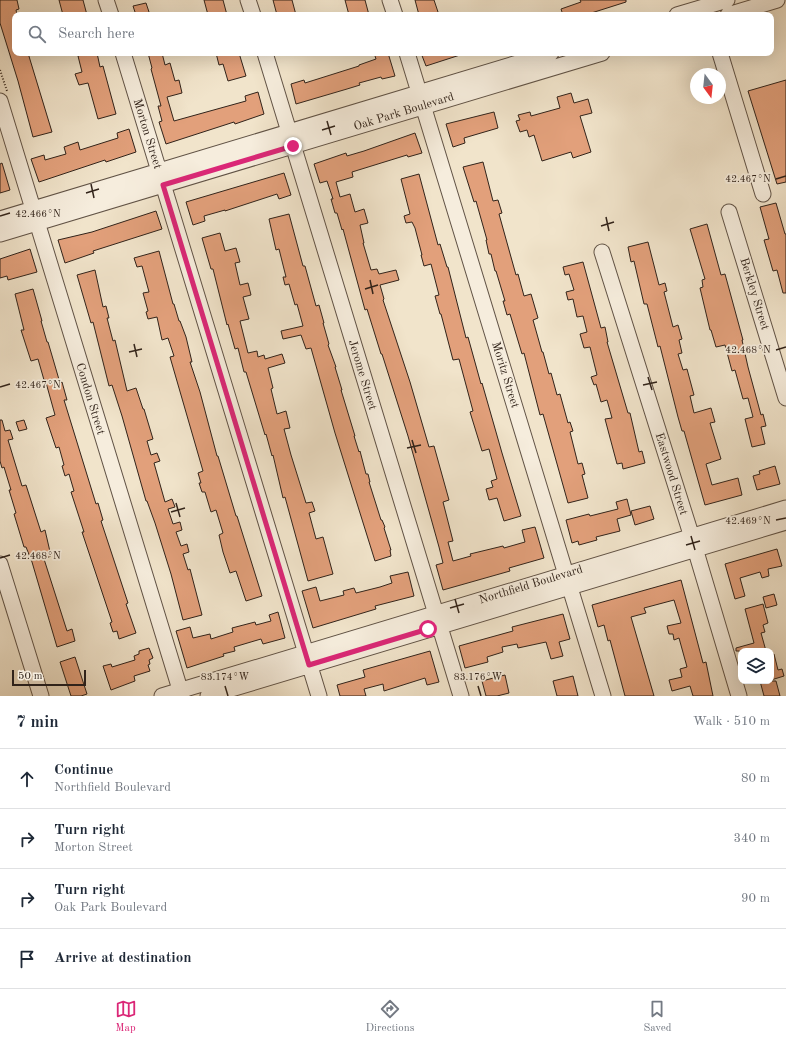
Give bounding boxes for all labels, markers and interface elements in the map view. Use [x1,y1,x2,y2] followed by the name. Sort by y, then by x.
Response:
[12,12,774,56] search box
[26,23,48,45] icon: search
[58,27,135,42] text: Search here
[690,68,726,104] north arrow
[352,91,456,133] street label: Oak Park Boulevard
[131,97,163,171] street label: Morton Street
[284,137,302,155] route end
[725,174,771,184] text: 42.467°N
[15,209,61,219] text: 42.466°N
[737,256,771,332] street label: Berkley Street
[346,338,378,412] street label: Jerome Street
[489,340,521,410] street label: Moritz Street
[725,345,771,355] text: 42.468°N
[73,362,107,436] street label: Condon Street
[15,380,61,390] text: 42.467°N
[653,431,689,517] street label: Eastwood Street
[725,516,771,526] text: 42.469°N
[15,551,61,561] text: 42.468°N
[478,563,584,607] street label: Northfield Boulevard
[419,620,437,638] route start
[738,648,774,684] map controls
[738,648,774,684] button: layers
[12,668,86,687] scale bar
[18,671,43,682] text: 50 m
[201,672,249,682] text: 83.174°W
[454,672,502,682] text: 83.176°W
[16,714,59,731] text: 7 min
[693,715,770,728] text: Walk · 510 m
[54,763,113,778] text: Continue
[16,768,38,790] icon: ahead
[741,772,770,785] text: 80 m
[54,781,171,794] text: Northfield Boulevard
[54,823,125,838] text: Turn right
[16,828,38,850] icon: right
[733,832,770,845] text: 340 m
[54,841,133,854] text: Morton Street
[54,883,125,898] text: Turn right
[16,888,38,910] icon: right
[741,892,770,905] text: 90 m
[54,901,167,914] text: Oak Park Boulevard
[16,948,38,970] icon: arrive
[54,951,192,966] text: Arrive at destination
[115,998,137,1036] tab: Map
[366,998,414,1036] tab: Directions
[643,998,671,1036] tab: Saved

